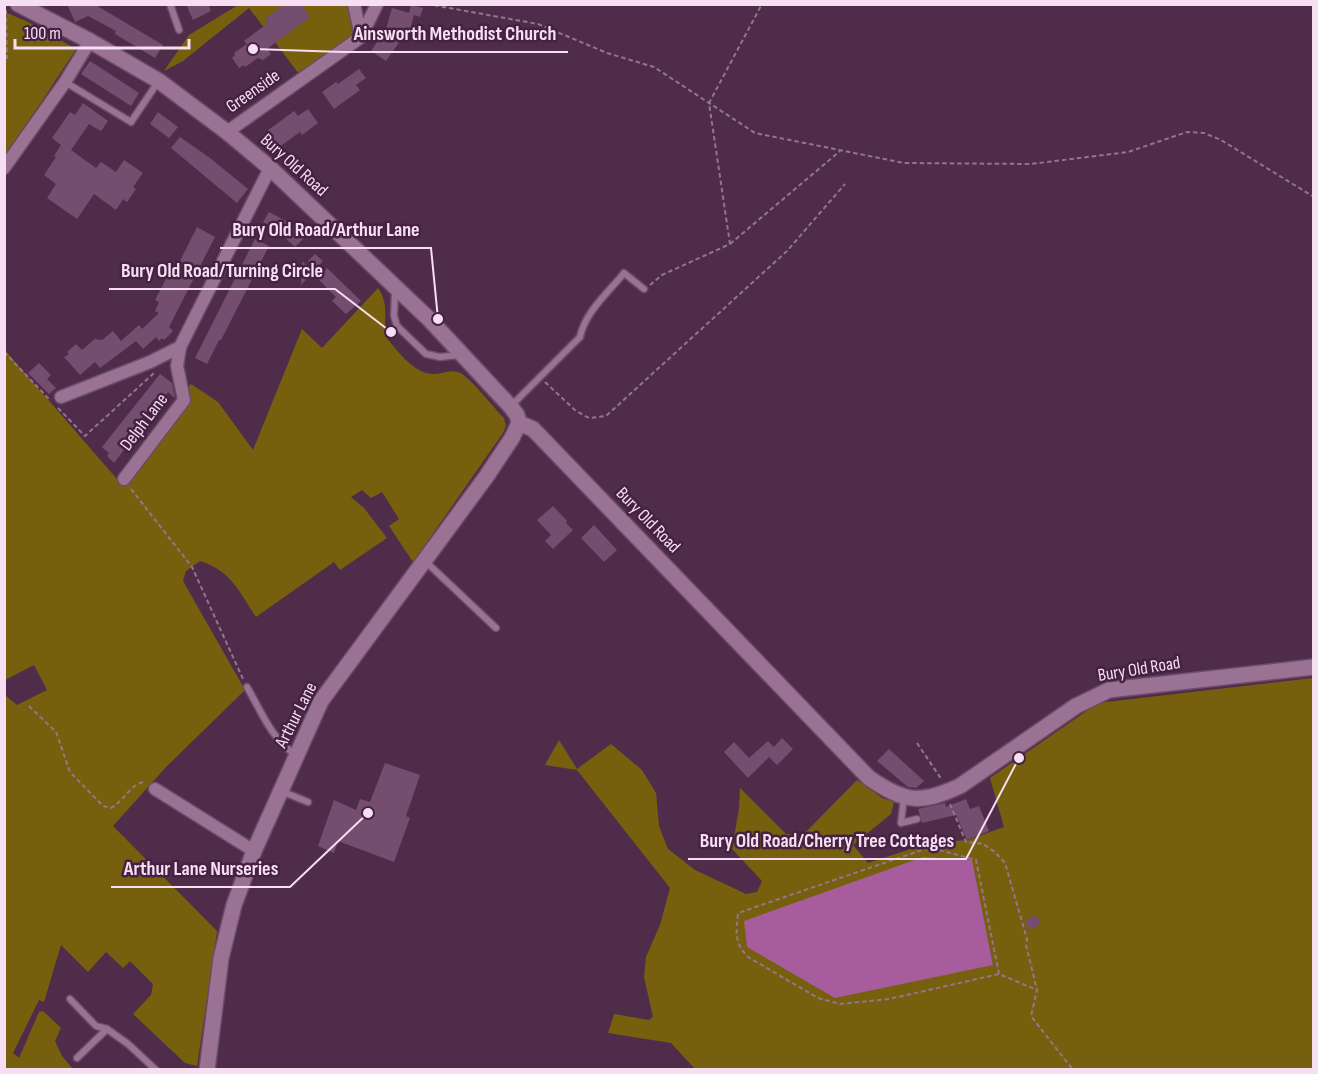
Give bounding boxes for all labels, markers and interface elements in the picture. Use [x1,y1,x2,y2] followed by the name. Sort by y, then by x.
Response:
[15,12,189,50] scale bar
[342,14,568,52] callout: Ainsworth Methodist Church
[353,22,556,46] text: Ainsworth Methodist Church
[24,23,61,44] text: 100 m
[222,65,284,117] street label: Greenside
[256,129,332,201] street label: Bury Old Road
[220,210,431,248] callout: Bury Old Road/Arthur Lane
[232,218,420,242] text: Bury Old Road/Arthur Lane
[109,251,335,289] callout: Bury Old Road/Turning Circle
[121,259,323,283] text: Bury Old Road/Turning Circle
[116,389,172,455] street label: Delph Lane
[612,483,684,557] street label: Bury Old Road
[1096,652,1182,686] street label: Bury Old Road
[270,679,321,752] street label: Arthur Lane
[688,821,966,859] callout: Bury Old Road/Cherry Tree Cottages
[700,829,955,853] text: Bury Old Road/Cherry Tree Cottages
[111,849,290,887] callout: Arthur Lane Nurseries
[123,857,279,881] text: Arthur Lane Nurseries

